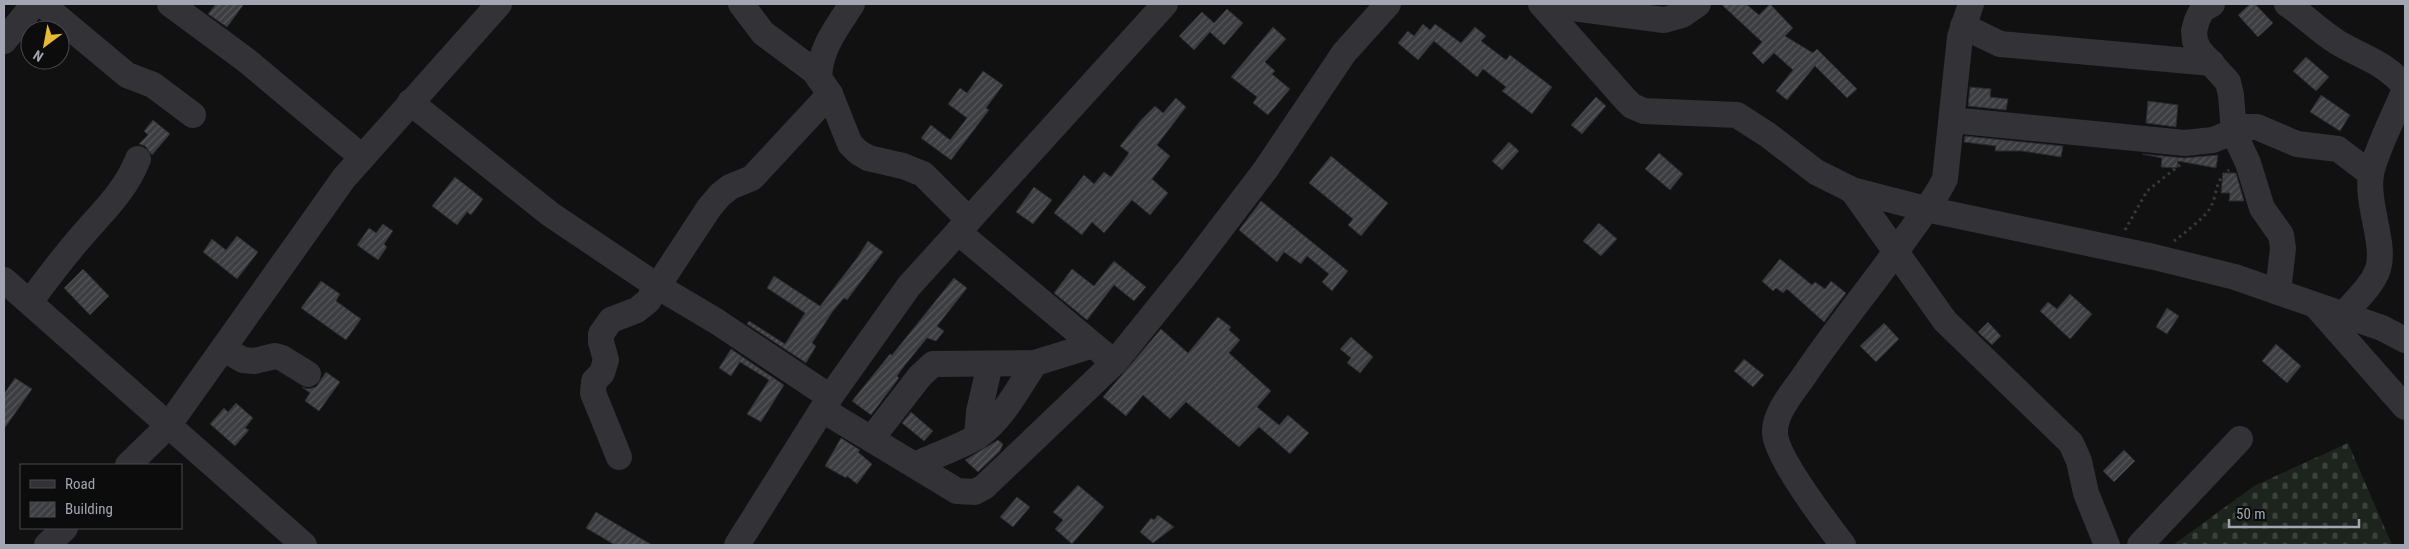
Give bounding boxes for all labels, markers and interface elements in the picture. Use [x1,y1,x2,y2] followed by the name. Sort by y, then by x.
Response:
[20,20,70,70] north arrow
[30,47,46,65] text: N
[20,464,182,529] legend
[65,475,95,493] text: Road
[2229,496,2359,528] scale bar
[65,500,113,518] text: Building
[2236,505,2266,523] text: 50 m

